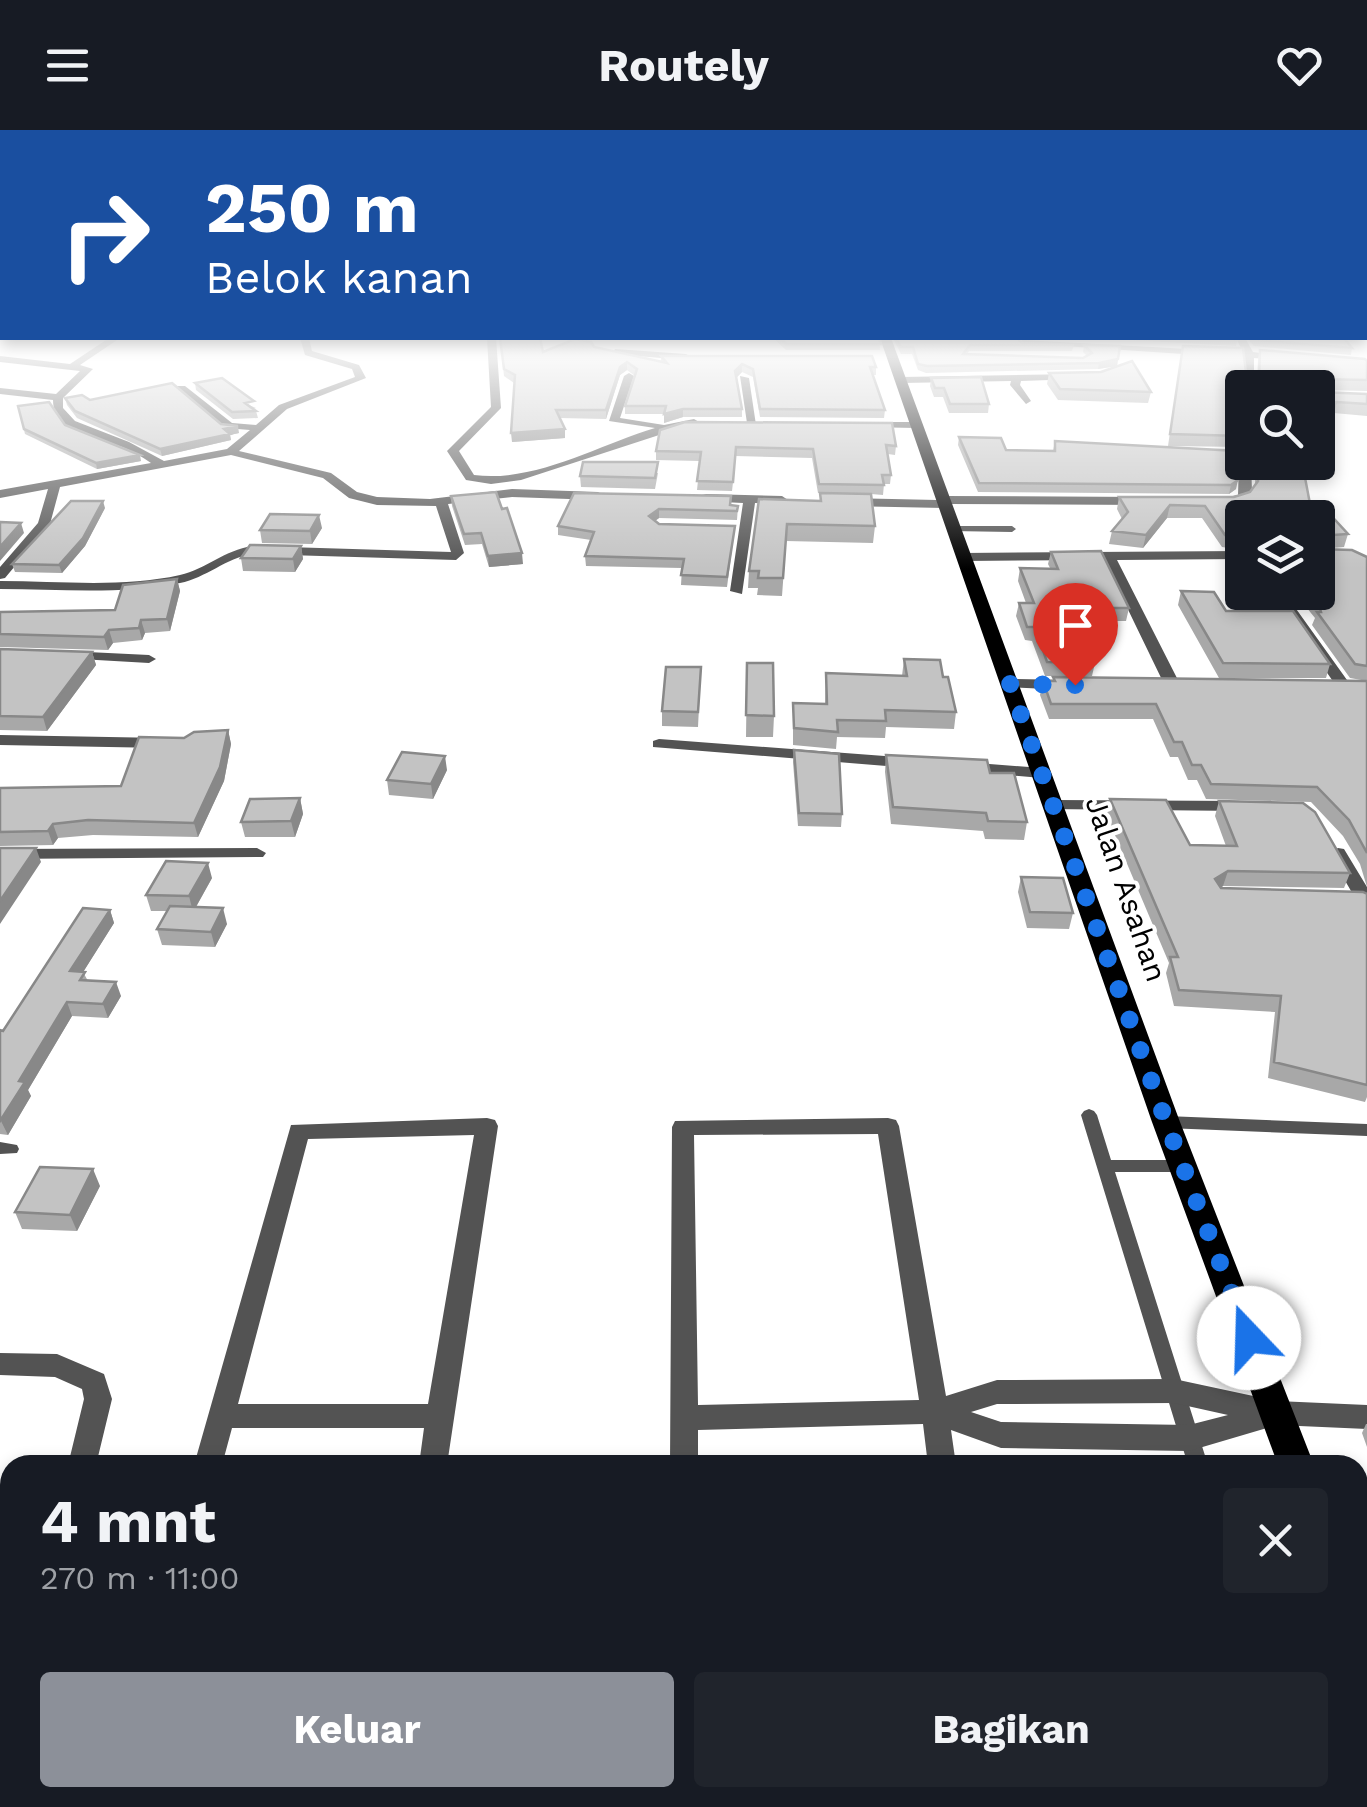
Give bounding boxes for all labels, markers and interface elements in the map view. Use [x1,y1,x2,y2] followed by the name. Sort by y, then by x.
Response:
[40,38,95,93] icon: menu
[1272,38,1327,93] icon: heart
[598,39,769,92] text: Routely
[205,167,419,249] text: 250 m
[40,170,170,300] icon: right
[205,251,473,304] text: Belok kanan
[1225,370,1335,610] map controls
[1225,370,1335,480] button: search
[1225,500,1335,610] button: layers
[1033,583,1118,686] pin
[1048,598,1103,653] icon: arrive
[1078,792,1175,986] street label: Jalan Asahan
[1197,1286,1301,1390] position arrow
[40,1486,216,1557] text: 4 mnt
[1223,1488,1328,1593] button: close
[40,1559,239,1597] text: 270 m · 11:00
[40,1672,674,1787] button: Keluar
[694,1672,1328,1787] button: Bagikan

